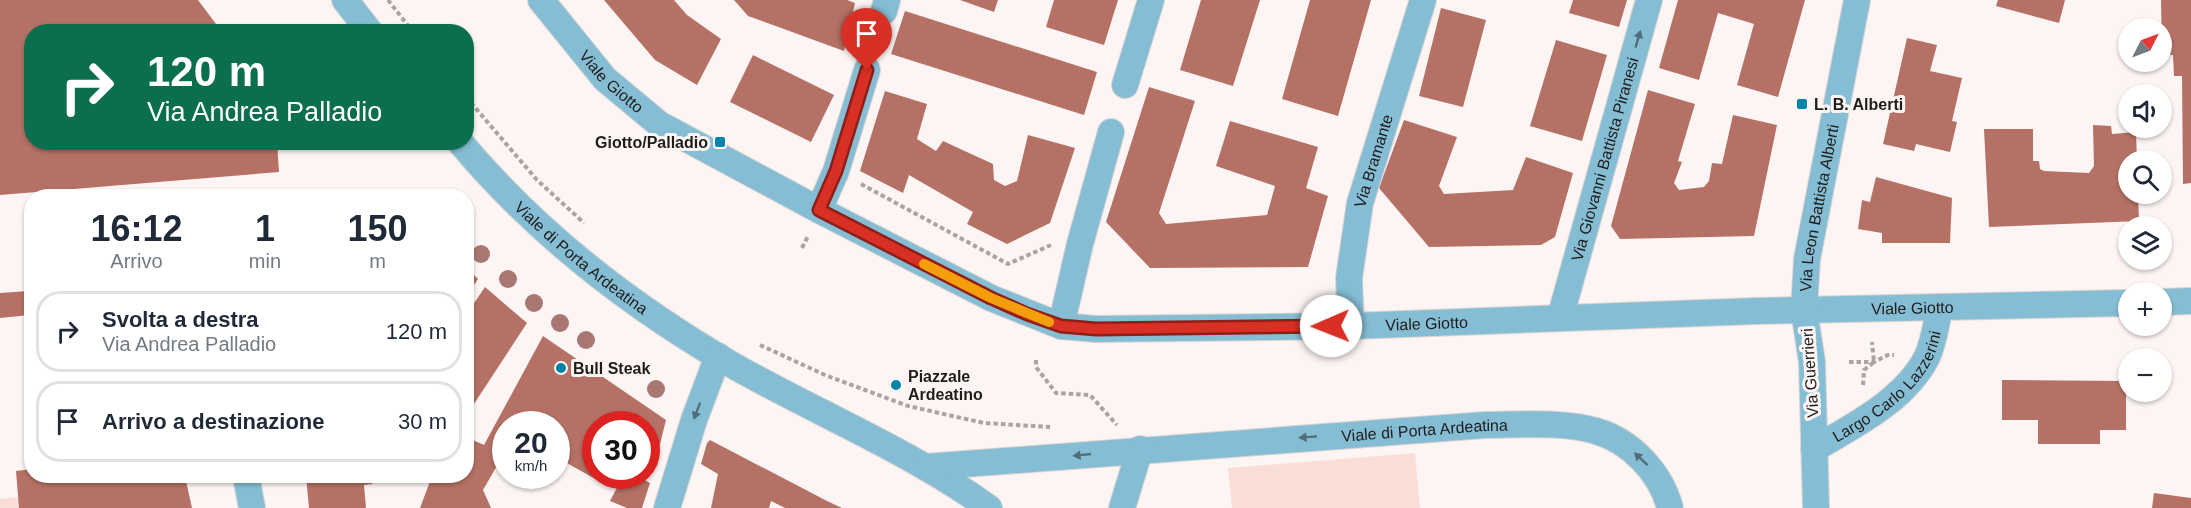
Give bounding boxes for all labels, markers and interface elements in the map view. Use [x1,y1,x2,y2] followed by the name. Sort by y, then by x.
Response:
[841,8,892,70] pin
[850,17,883,50] icon: arrive
[2118,18,2172,72] north arrow
[2118,18,2172,402] map controls
[1634,30,1643,48] one-way arrow
[576,47,647,116] street label: Viale Giotto
[48,48,126,126] icon: right
[147,48,266,95] text: 120 m
[1568,55,1641,263] street label: Via Giovanni Battista Piranesi
[2118,84,2172,138] button: sound
[1814,96,1903,113] place label: L. B. Alberti
[147,97,382,127] text: Via Andrea Palladio
[1795,97,1809,111] marker: L. B. Alberti
[1351,112,1396,210] street label: Via Bramante
[1797,123,1841,292] street label: Via Leon Battista Alberti
[595,134,708,151] place label: Giotto/Palladio
[713,135,727,149] marker: Giotto/Palladio
[2118,150,2172,204] button: search
[511,198,651,317] street label: Viale di Porta Ardeatina
[90,208,182,249] text: 16:12
[255,208,275,249] text: 1
[347,208,408,249] text: 150
[2118,216,2172,270] button: layers
[110,250,163,272] text: Arrivo
[249,250,281,272] text: min
[369,250,386,272] text: m
[2118,282,2172,336] button: +
[1299,294,1363,358] position arrow
[1871,298,1954,317] street label: Viale Giotto
[102,307,259,332] text: Svolta a destra
[1385,313,1468,333] street label: Viale Giotto
[51,315,84,348] icon: right
[386,319,447,344] text: 120 m
[1798,328,1822,418] street label: Via Guerrieri
[1829,329,1943,445] street label: Largo Carlo Lazzerini
[102,333,276,355] text: Via Andrea Palladio
[2118,348,2172,402] button: −
[573,360,650,377] place label: Bull Steak
[554,361,568,375] marker: Bull Steak
[908,368,983,403] place label: Piazzale Ardeatino
[889,378,903,392] marker: Piazzale Ardeatino
[692,402,701,420] one-way arrow
[51,405,84,438] icon: arrive
[102,409,325,434] text: Arrivo a destinazione
[398,409,447,434] text: 30 m
[582,411,660,489] speed limit sign: 30
[1341,416,1508,444] street label: Viale di Porta Ardeatina
[514,426,548,459] text: 20
[1299,432,1318,442] one-way arrow
[1072,450,1091,460] one-way arrow
[1633,452,1648,466] one-way arrow
[515,457,547,474] text: km/h

